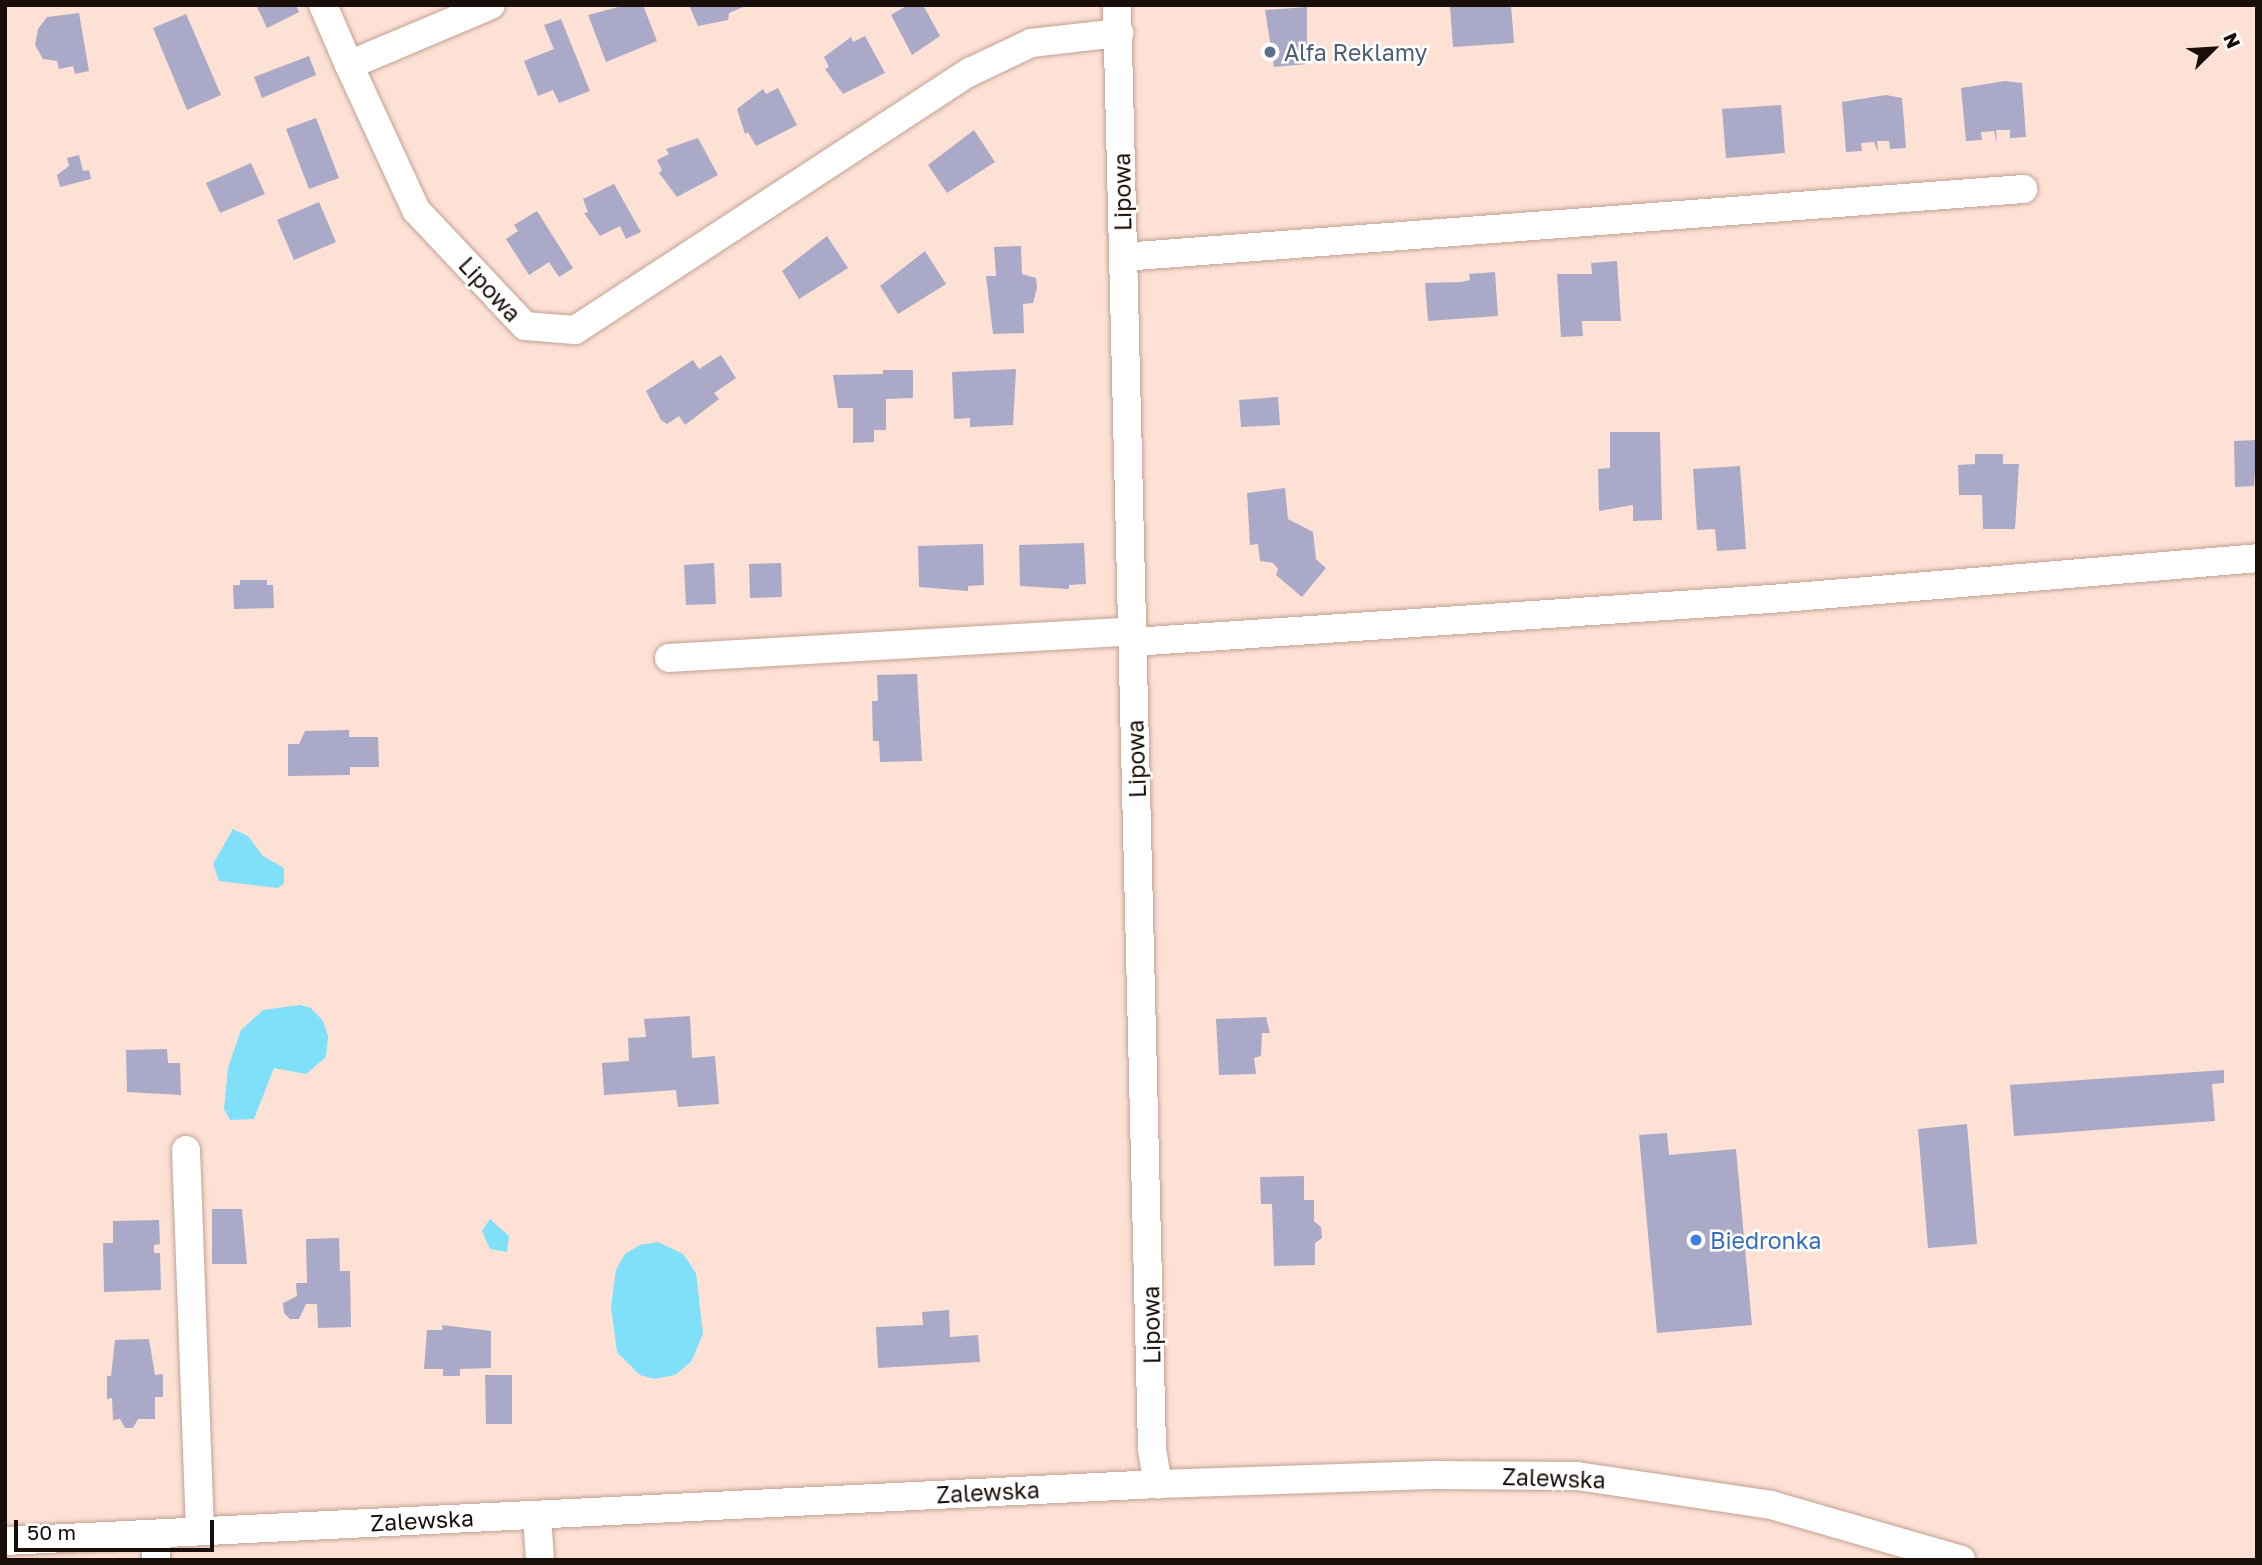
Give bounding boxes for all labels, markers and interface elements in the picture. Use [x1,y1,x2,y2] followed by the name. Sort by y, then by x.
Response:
[2178,14,2248,84] north arrow
[2219,29,2246,52] text: N
[1284,38,1427,66] place label: Alfa Reklamy
[1262,44,1278,60] marker: Alfa Reklamy
[1108,153,1136,231] street label: Lipowa
[453,251,527,327] street label: Lipowa
[1121,719,1151,799] street label: Lipowa
[1710,1226,1822,1254] place label: Biedronka
[1688,1232,1704,1248] marker: Biedronka
[1137,1286,1165,1364] street label: Lipowa
[1502,1462,1606,1494] street label: Zalewska
[936,1476,1040,1508] street label: Zalewska
[370,1504,474,1536] street label: Zalewska
[18,1506,217,1550] scale bar
[27,1519,76,1545] text: 50 m

